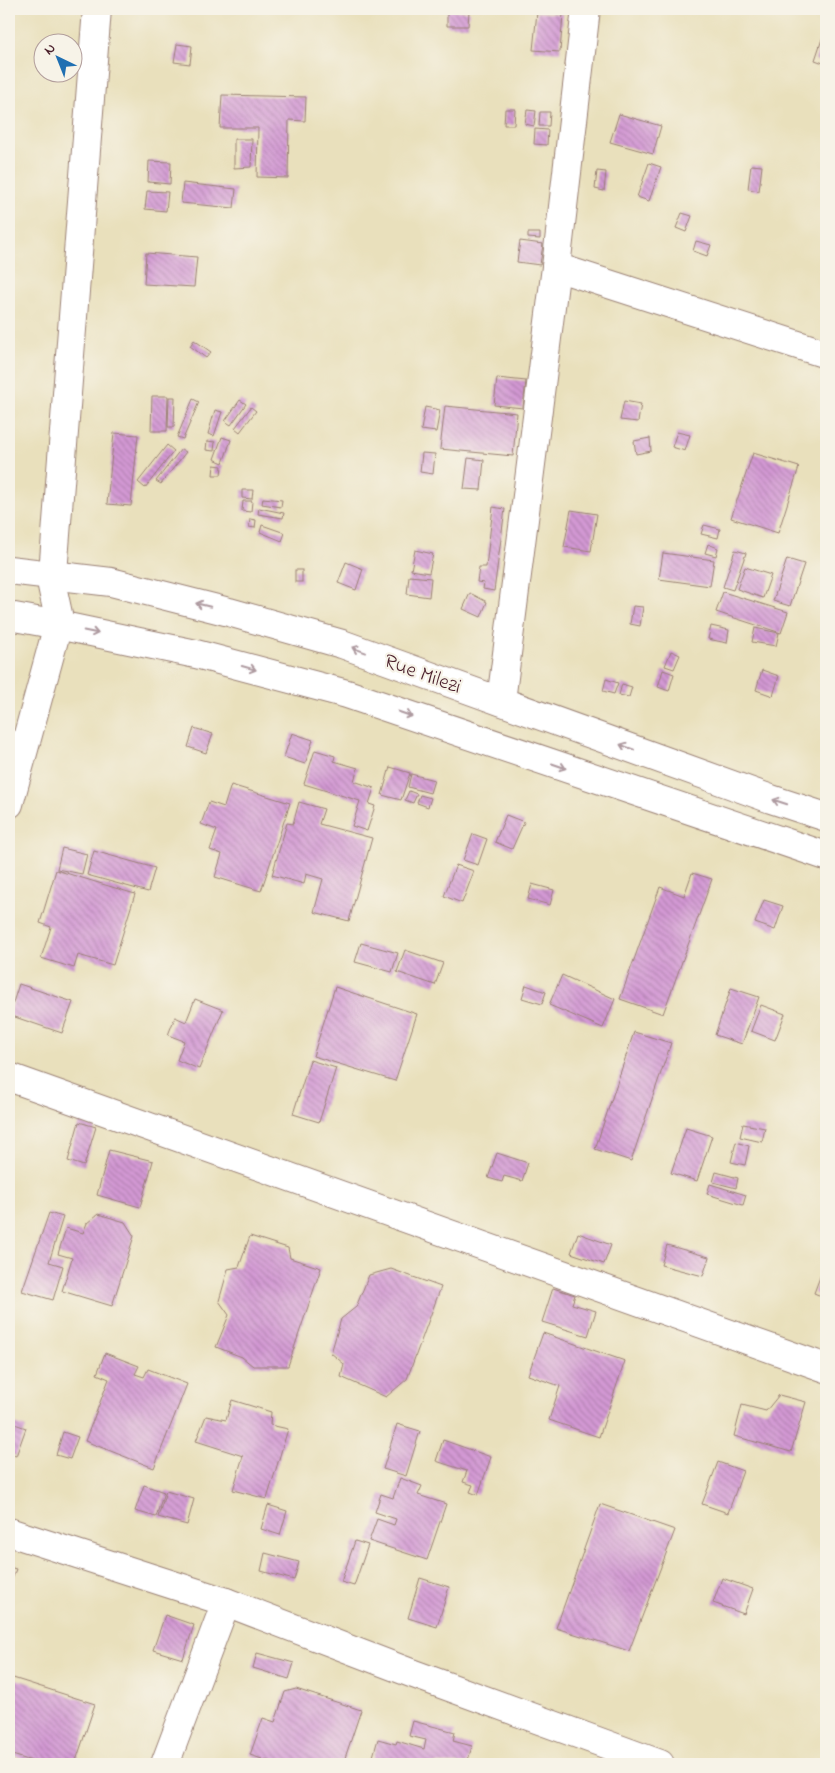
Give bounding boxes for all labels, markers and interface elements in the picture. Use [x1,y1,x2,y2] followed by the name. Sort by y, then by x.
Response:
[32,32,82,82] north arrow
[40,39,61,60] text: N
[195,600,211,609] one-way arrow
[83,628,99,637] one-way arrow
[352,645,367,654] one-way arrow
[379,647,465,703] street label: Rue Milezi
[241,664,257,673] one-way arrow
[397,709,413,719] one-way arrow
[620,742,635,751] one-way arrow
[551,762,566,771] one-way arrow
[773,797,788,806] one-way arrow

